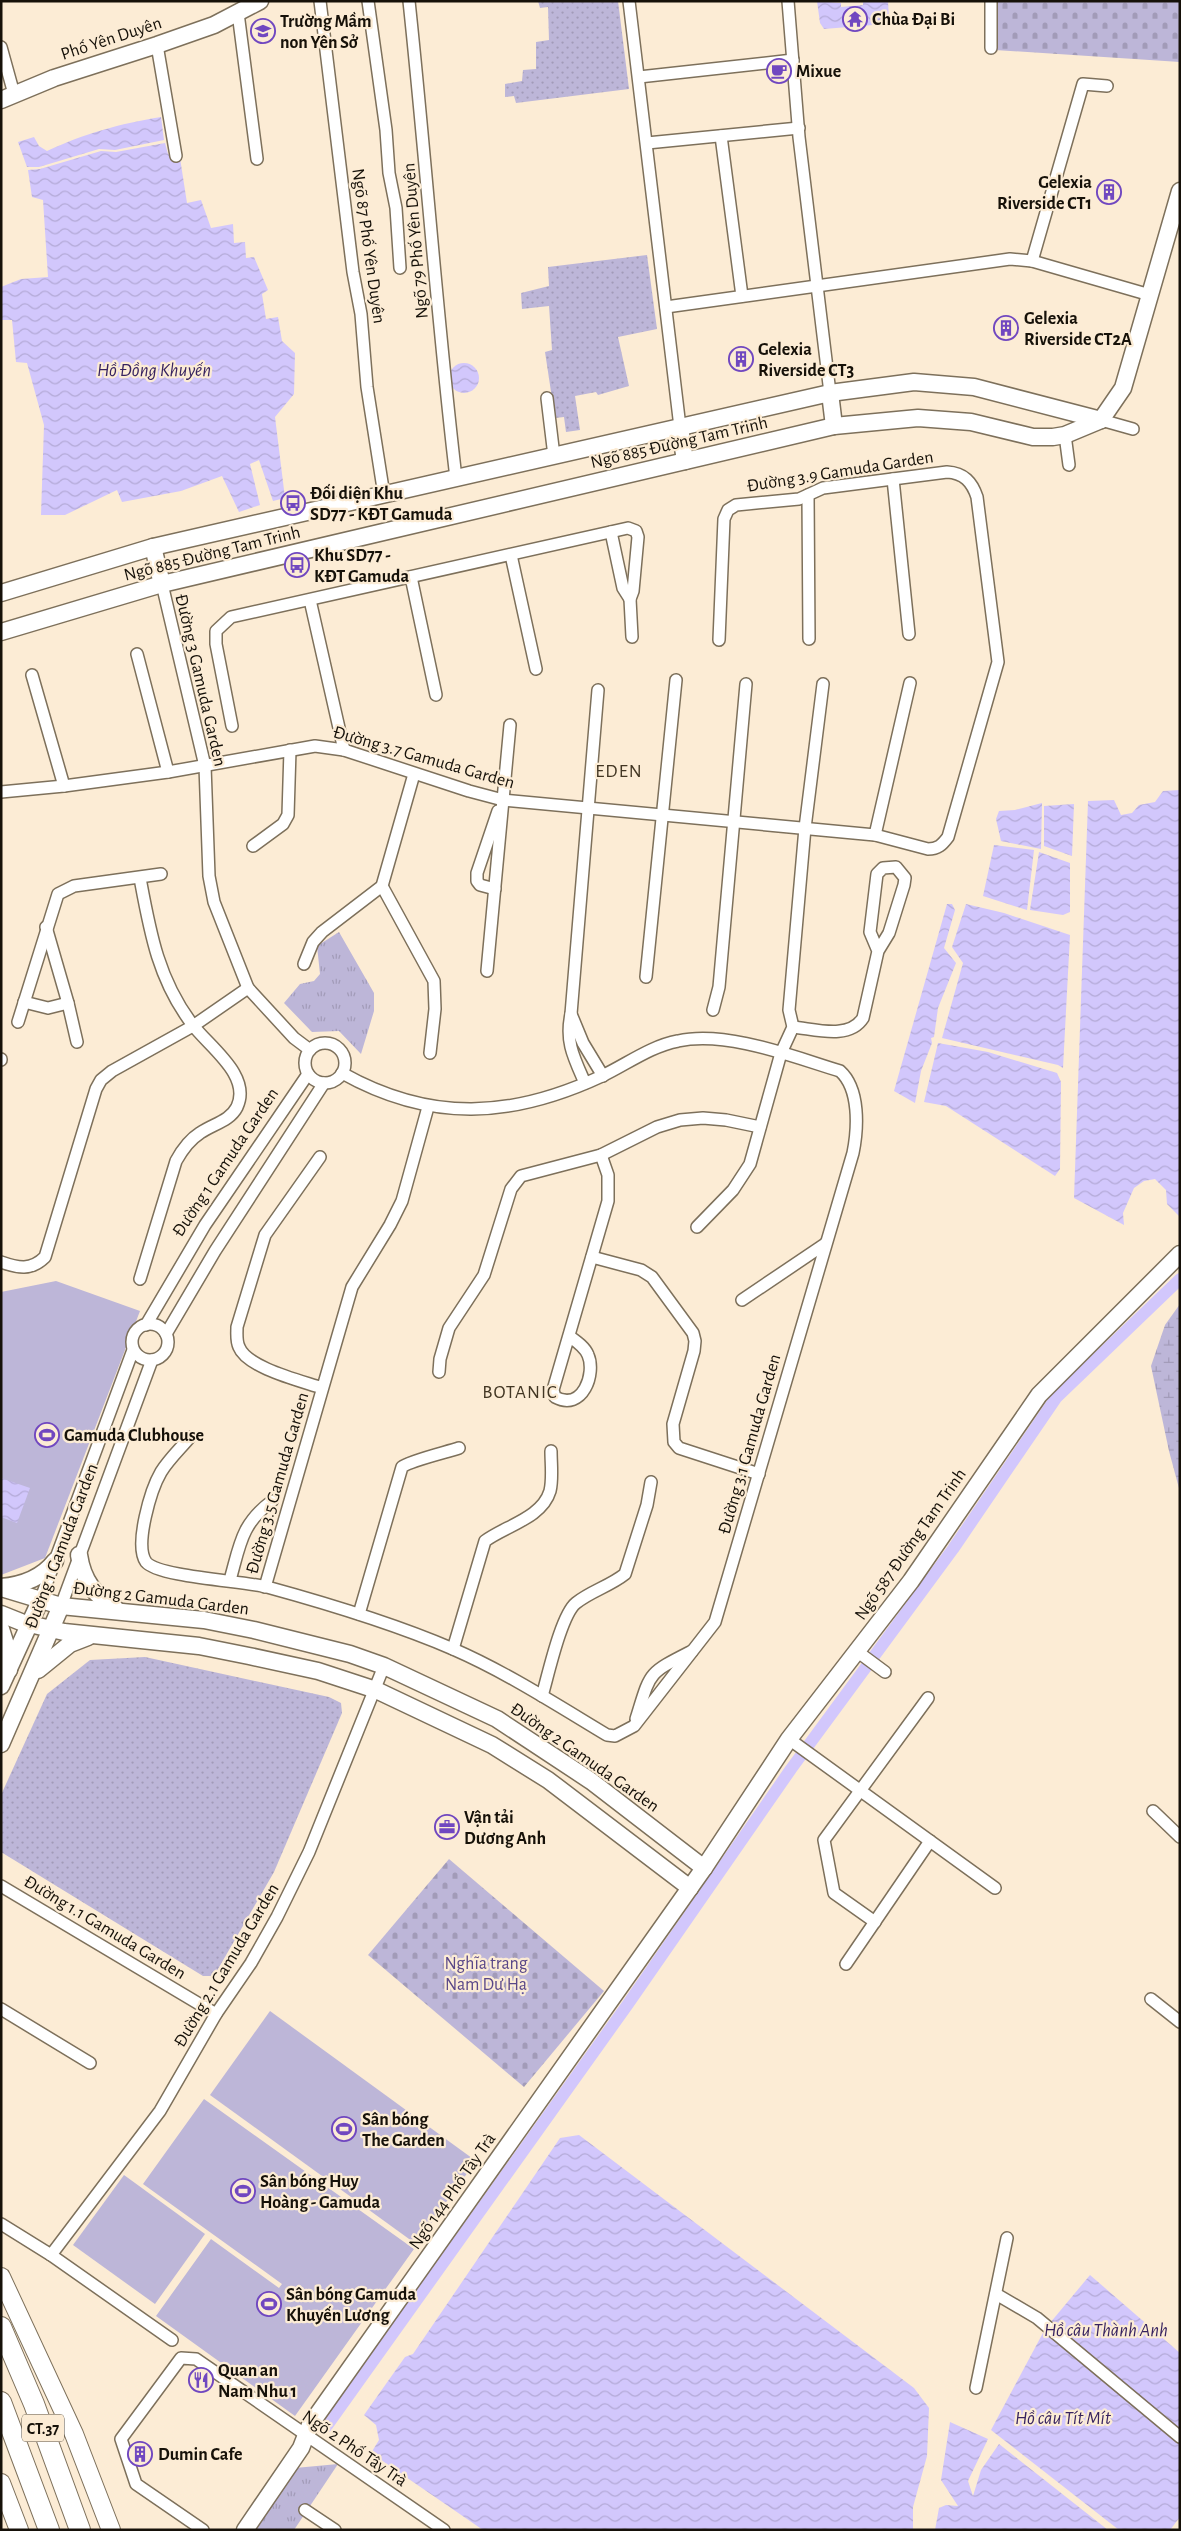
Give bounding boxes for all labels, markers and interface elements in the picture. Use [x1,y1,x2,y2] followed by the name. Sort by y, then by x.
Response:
[842,6,868,32] temple icon: Chùa Đại Bi
[280,11,372,52] place label: Trường Mầm non Yên Sở
[872,11,955,29] place label: Chùa Đại Bi
[58,13,164,64] street label: Phố Yên Duyên
[250,18,276,44] school or university icon: Trường Mầm non Yên Sở
[766,58,792,84] cafe icon: Mixue
[796,63,841,81] place label: Mixue
[399,162,432,320] street label: Ngõ 79 Phố Yên Duyên
[348,167,389,325] street label: Ngõ 87 Phố Yên Duyên
[997,174,1092,213] place label: Gelexia Riverside CT1
[1096,179,1122,205] building icon: Gelexia Riverside CT1
[1024,310,1132,349] place label: Gelexia Riverside CT2A
[993,315,1019,341] building icon: Gelexia Riverside CT2A
[758,341,855,380] place label: Gelexia Riverside CT3
[728,346,754,372] building icon: Gelexia Riverside CT3
[97,361,211,380] water label: Hồ Đồng Khuyến
[589,414,769,472] street label: Ngõ 885 Đường Tam Trinh
[745,448,935,496] street label: Đường 3.9 Gamuda Garden
[310,483,453,524] place label: Đối diện Khu SD77 - KĐT Gamuda
[280,490,306,516] bus stop icon: Đối diện Khu SD77 - KĐT Gamuda
[122,523,302,585] street label: Ngõ 885 Đường Tam Trinh
[314,547,409,586] place label: Khu SD77 - KĐT Gamuda
[284,552,310,578] bus stop icon: Khu SD77 - KĐT Gamuda
[171,592,229,768] street label: Đường 3 Gamuda Garden
[331,723,517,793] street label: Đường 3.7 Gamuda Garden
[595,762,643,781] district label: EDEN
[169,1085,282,1240] street label: Đường 1 Gamuda Garden
[716,1352,784,1536] street label: Đường 3.1 Gamuda Garden
[482,1383,558,1402] district label: BOTANIC
[243,1390,313,1576] street label: Đường 3.5 Gamuda Garden
[34,1422,60,1448] sports icon: Gamuda Clubhouse
[64,1427,204,1445] place label: Gamuda Clubhouse
[22,1461,102,1631] street label: Đường 1 Gamuda Garden
[852,1466,970,1624] street label: Ngõ 587 Đường Tam Trinh
[72,1579,250,1619] street label: Đường 2 Gamuda Garden
[507,1700,662,1816] street label: Đường 2 Gamuda Garden
[464,1809,546,1848] place label: Vận tải Dương Anh
[434,1814,460,1840] office icon: Vận tải Dương Anh
[20,1872,189,1983] street label: Đường 1.1 Gamuda Garden
[171,1881,283,2050] street label: Đường 2.1 Gamuda Garden
[444,1955,528,1994] park label: Nghĩa trang Nam Dư Hạ
[362,2111,445,2150] place label: Sân bóng The Garden
[331,2116,357,2142] sports icon: Sân bóng The Garden
[405,2130,500,2253] street label: Ngõ 144 Phố Tây Trà
[260,2173,381,2212] place label: Sân bóng Huy Hoàng - Gamuda
[230,2178,256,2204] sports icon: Sân bóng Huy Hoàng - Gamuda
[286,2286,416,2325] place label: Sân bóng Gamuda Khuyến Lương
[256,2291,282,2317] sports icon: Sân bóng Gamuda Khuyến Lương
[1044,2321,1168,2340] water label: Hồ câu Thành Anh
[218,2362,297,2401] place label: Quan an Nam Nhu 1
[188,2367,214,2393] restaurant icon: Quan an Nam Nhu 1
[299,2406,411,2490] street label: Ngõ 2 Phố Tây Trà
[1015,2409,1112,2428] water label: Hồ câu Tít Mít
[22,2414,64,2442] road number: CT.37
[127,2441,153,2467] building icon: Dumin Cafe
[158,2446,243,2464] place label: Dumin Cafe

